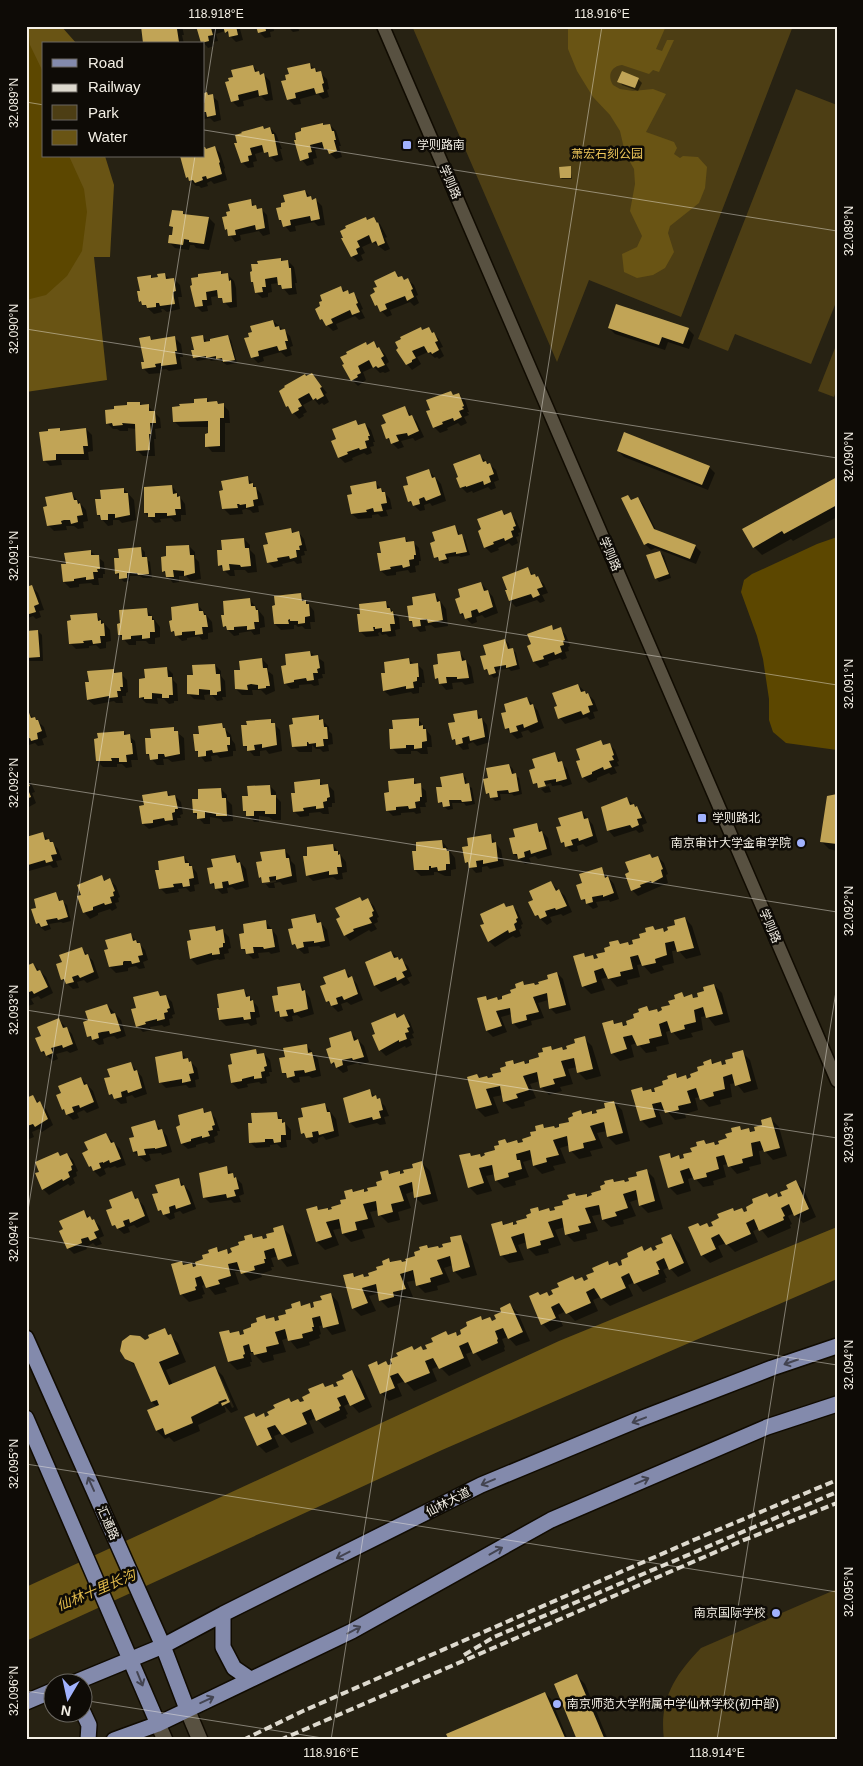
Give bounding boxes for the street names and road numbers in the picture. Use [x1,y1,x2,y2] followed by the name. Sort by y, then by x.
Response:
[437,163,463,201] street label: 学则路
[597,535,623,573] street label: 学则路
[757,907,783,945] street label: 学则路
[423,1485,473,1519] street label: 仙林大道
[94,1504,122,1542] street label: 汇通路

